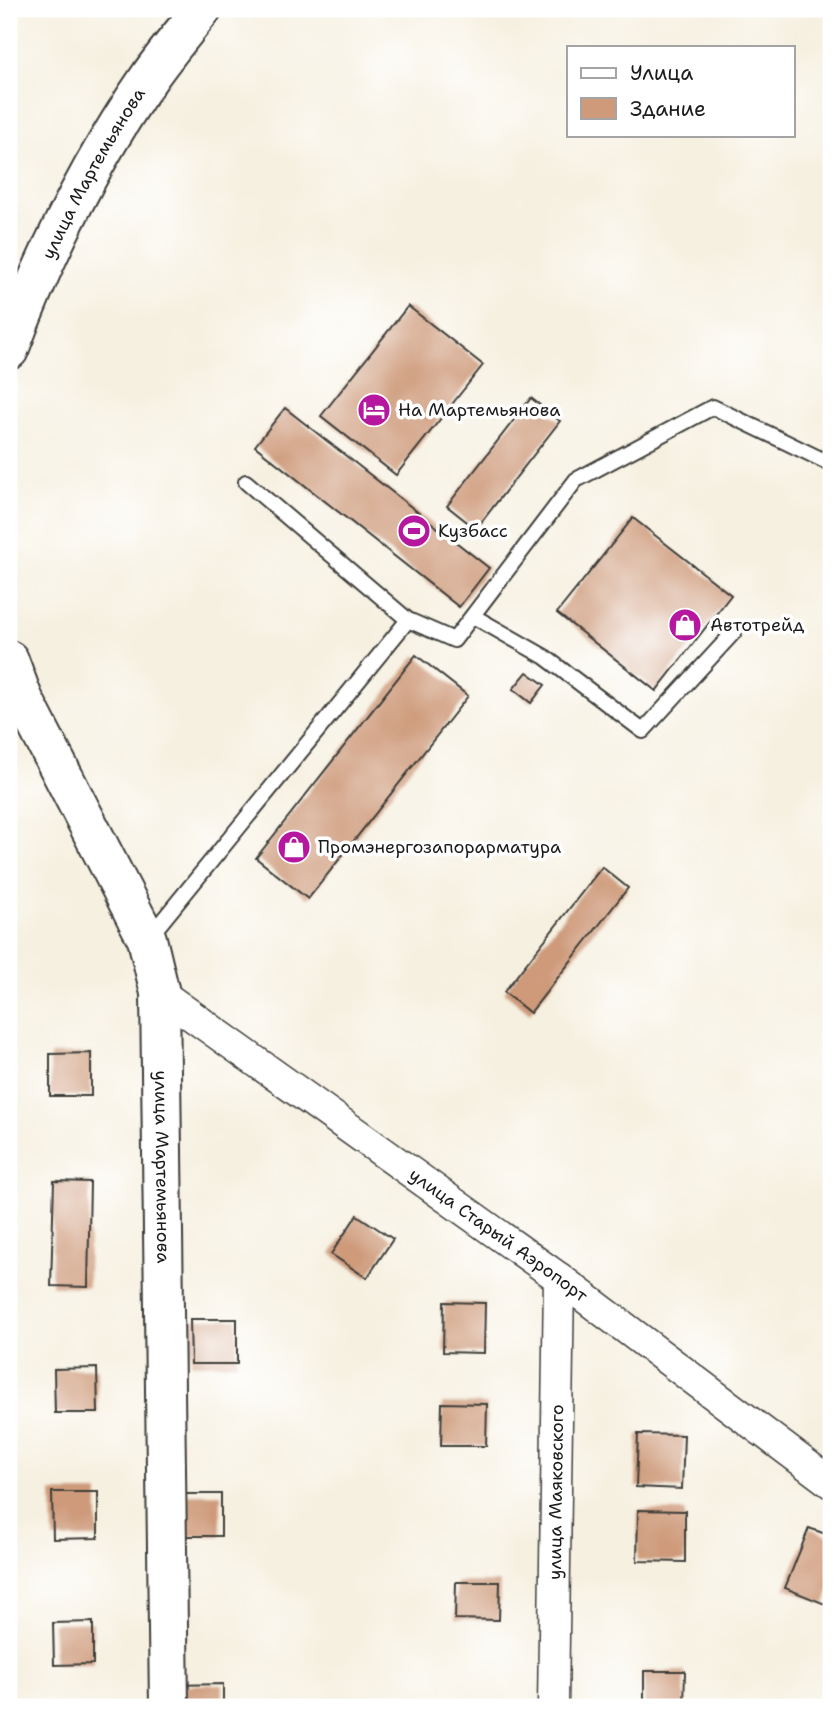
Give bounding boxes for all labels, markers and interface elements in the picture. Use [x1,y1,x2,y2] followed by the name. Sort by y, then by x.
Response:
[567,46,794,136] legend
[630,59,693,87] text: Улица
[36,83,151,263] street label: улица Мартемьянова
[630,95,706,123] text: Здание
[355,391,393,429] hotel icon: На Мартемьянова
[398,398,560,422] place label: На Мартемьянова
[395,512,433,550] sports icon: Кузбасс
[438,519,508,543] place label: Кузбасс
[666,606,704,644] shop icon: Автотрейд
[710,613,805,637] place label: Автотрейд
[275,828,313,866] shop icon: Промэнергозапорарматура
[318,835,561,859] place label: Промэнергозапорарматура
[149,1070,175,1263] street label: улица Мартемьянова
[404,1163,593,1308] street label: улица Старый Аэропорт
[543,1404,569,1580] street label: улица Маяковского

